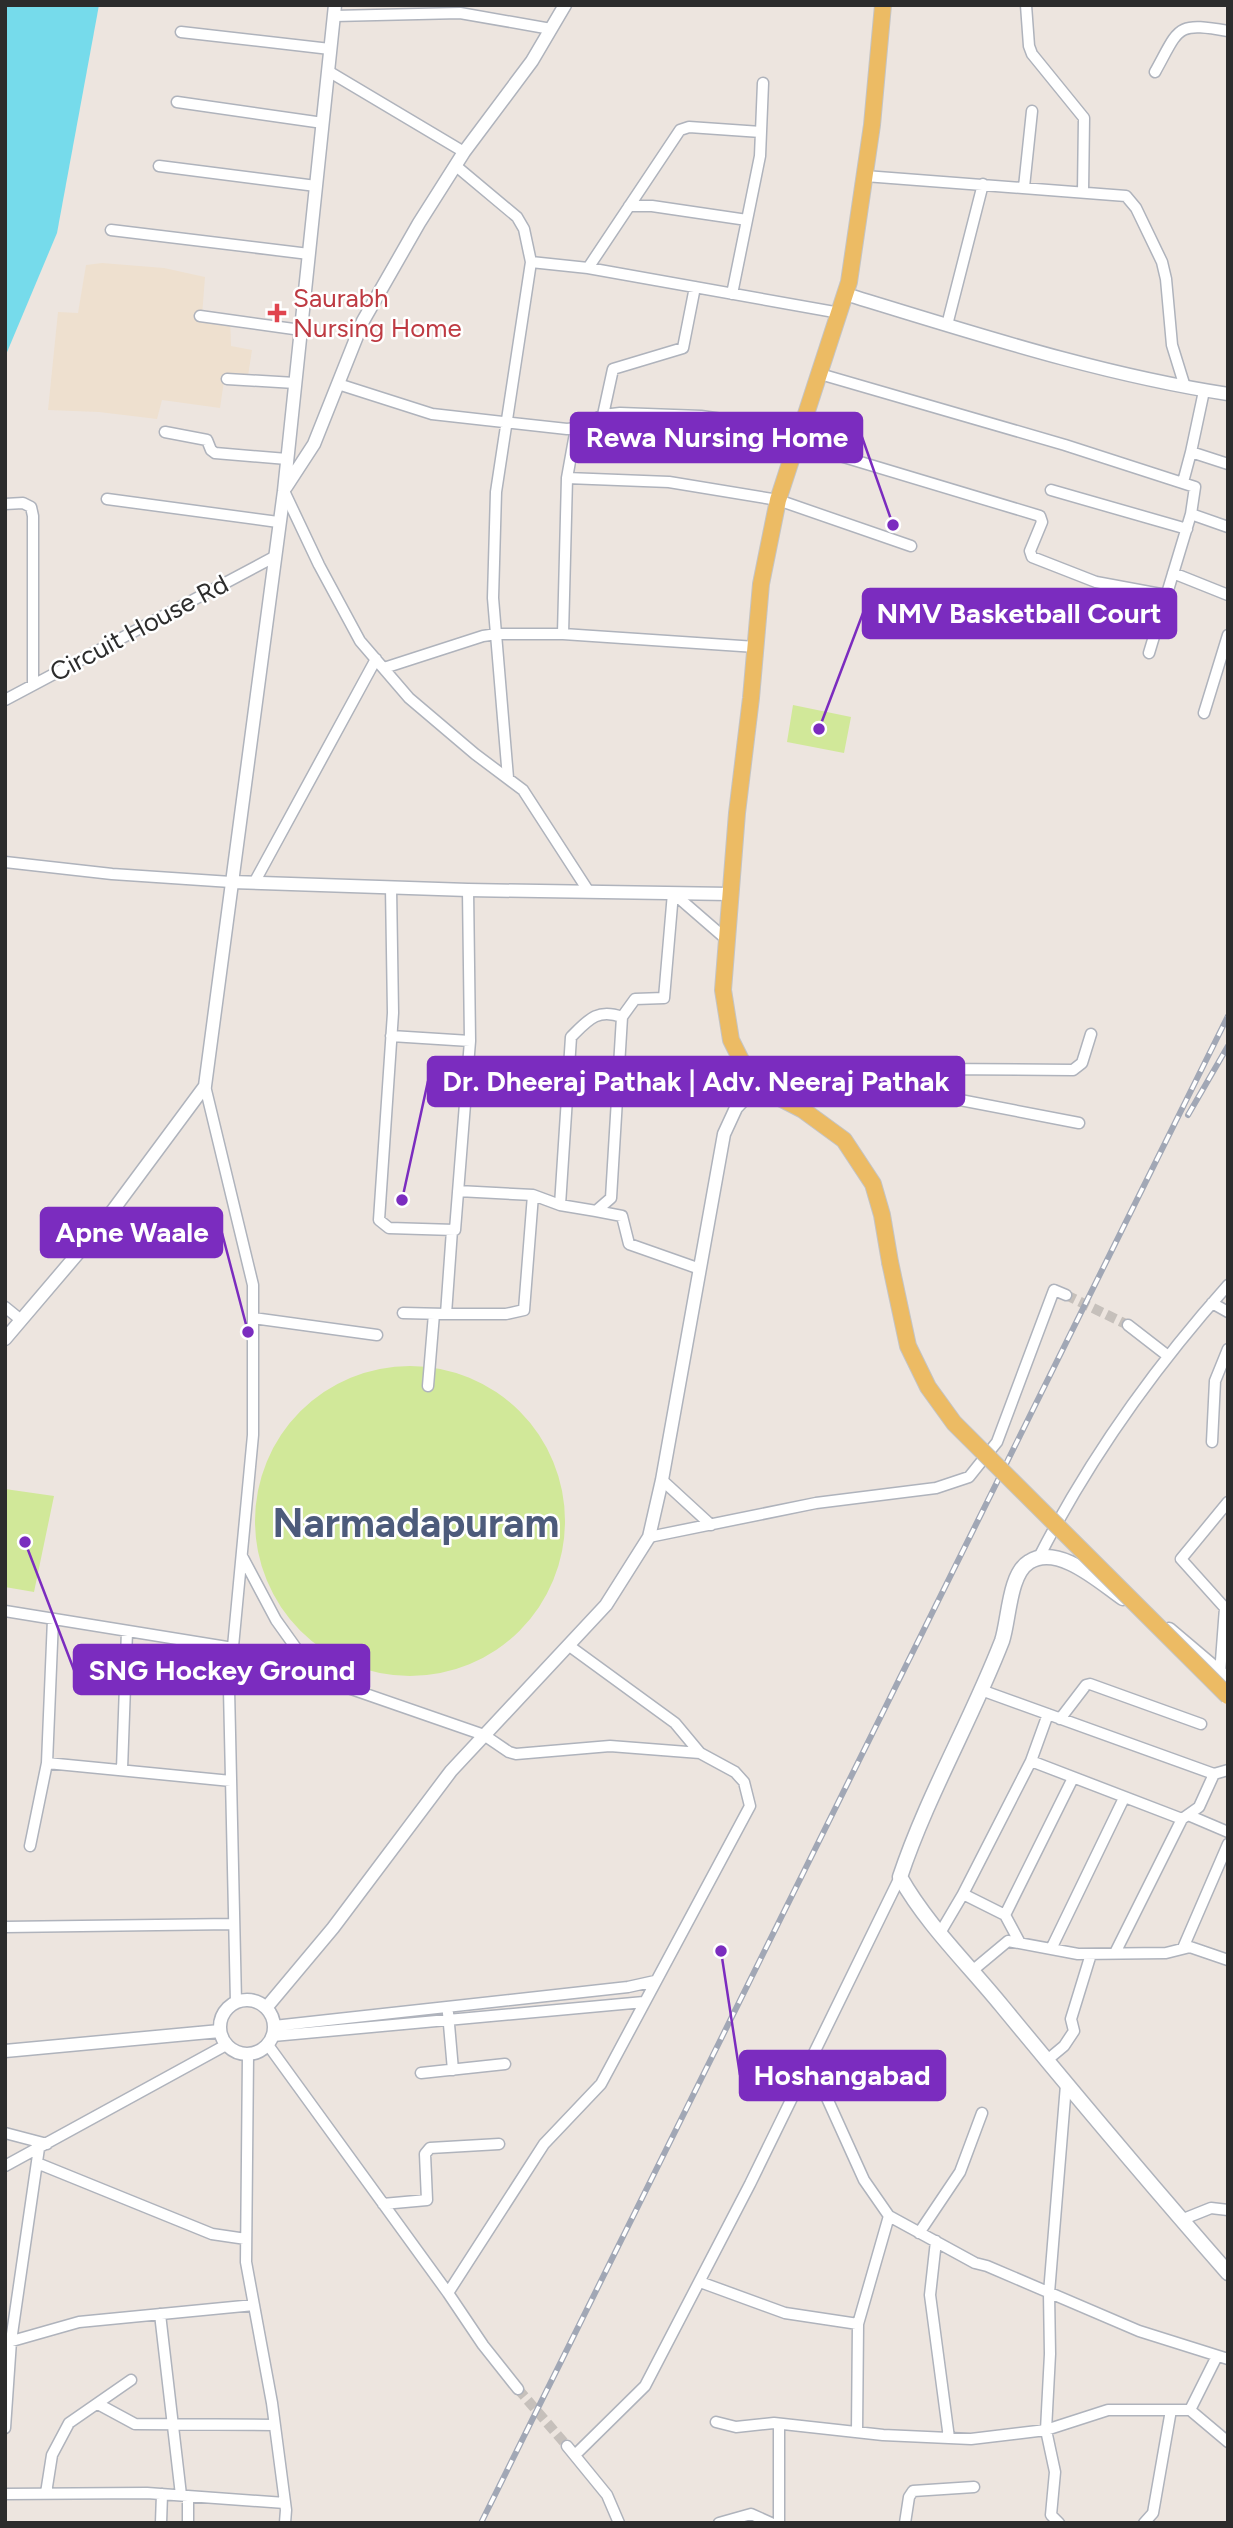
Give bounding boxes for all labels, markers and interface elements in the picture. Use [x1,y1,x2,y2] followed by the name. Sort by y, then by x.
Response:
[293,282,462,344] place label: Saurabh Nursing Home
[267,303,287,323] marker: Saurabh Nursing Home
[571,413,862,462] callout: Rewa Nursing Home
[586,420,848,454] text: Rewa Nursing Home
[44,567,234,689] street label: Circuit House Rd
[863,589,1176,638] callout: NMV Basketball Court
[876,596,1162,630] text: NMV Basketball Court
[428,1057,964,1106] callout: Dr. Dheeraj Pathak | Adv. Neeraj Pathak
[442,1064,950,1098] text: Dr. Dheeraj Pathak | Adv. Neeraj Pathak
[41,1208,222,1257] callout: Apne Waale
[55,1215,209,1249] text: Apne Waale
[273,1499,559,1547] district label: Narmadapuram
[74,1645,369,1694] callout: SNG Hockey Ground
[89,1653,355,1687] text: SNG Hockey Ground
[740,2051,945,2100] callout: Hoshangabad
[753,2058,931,2092] text: Hoshangabad

